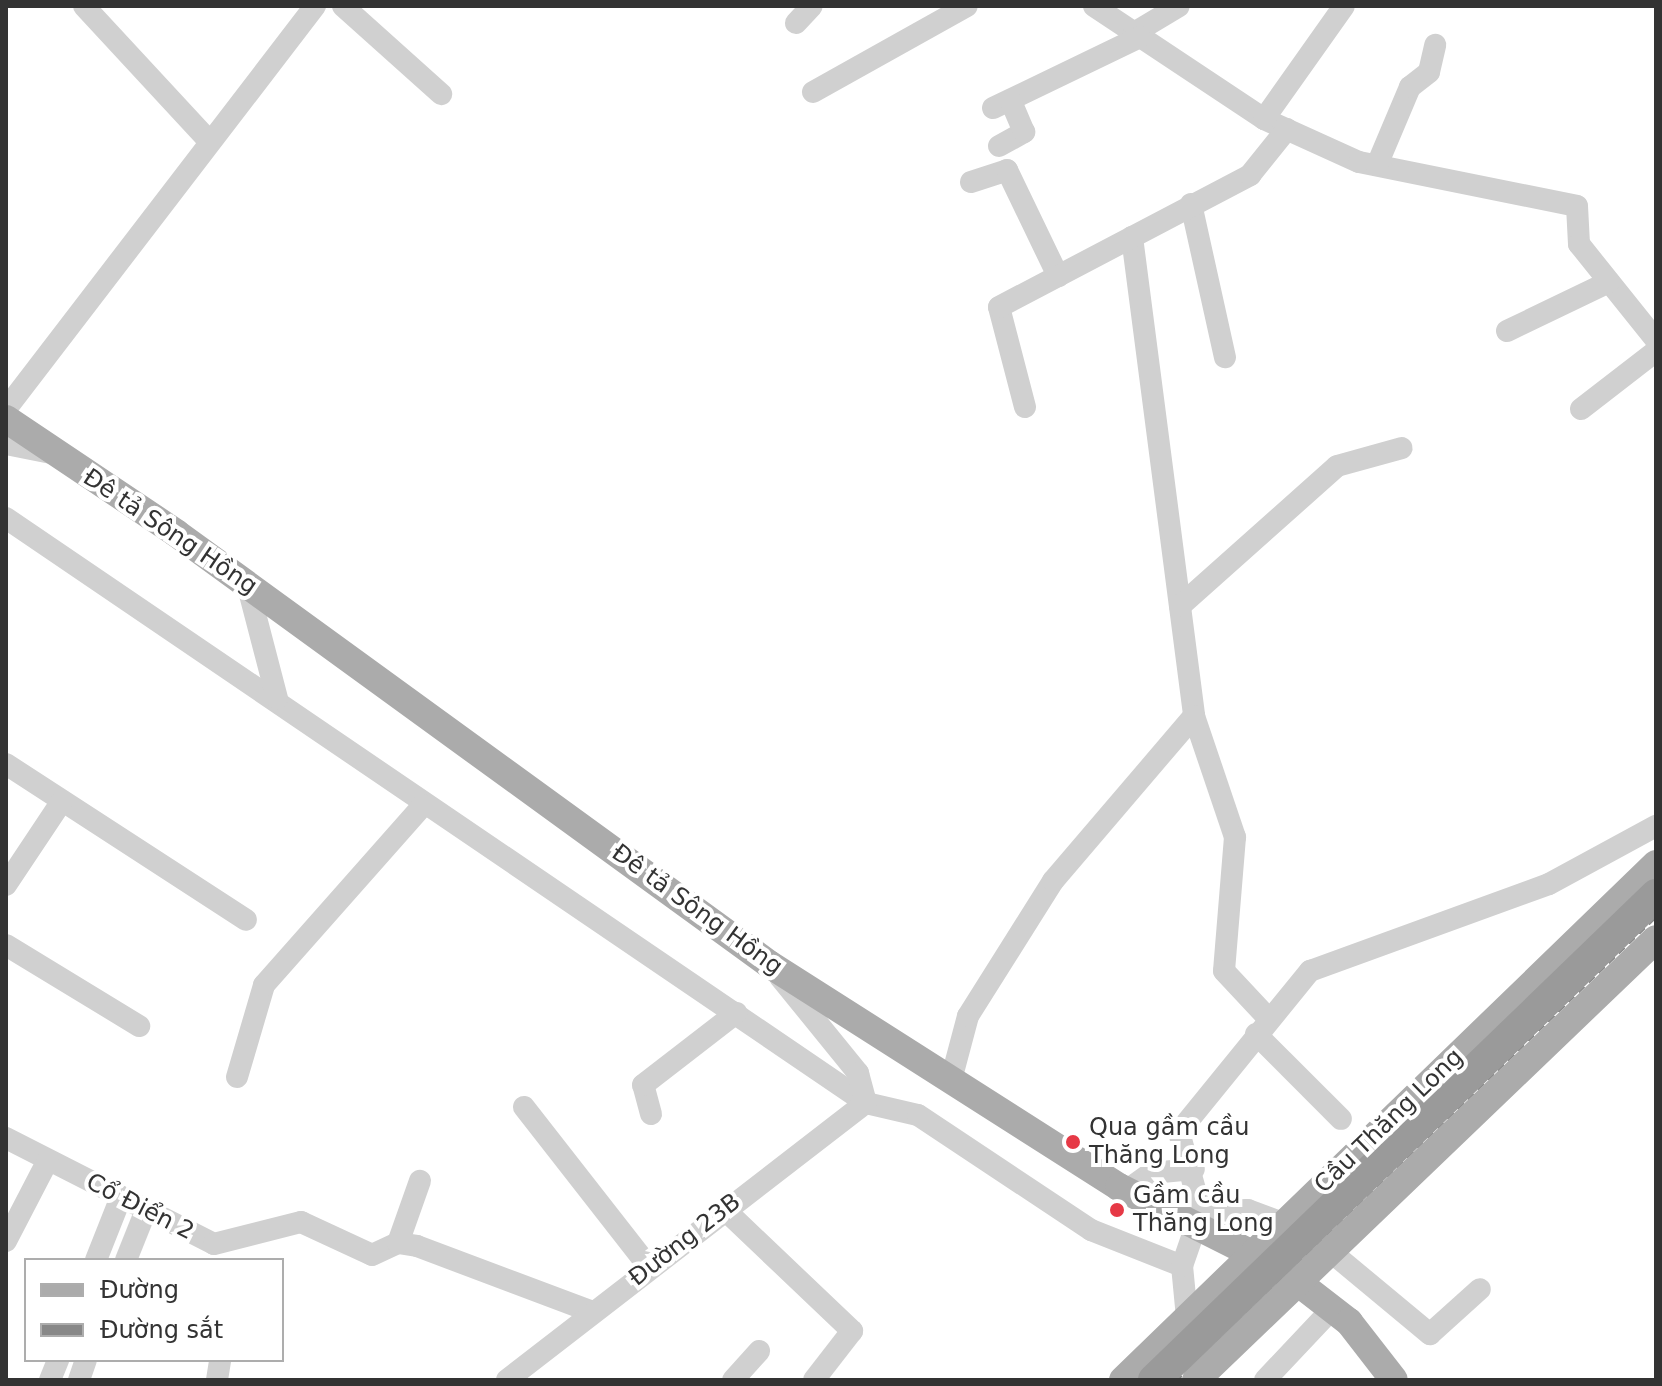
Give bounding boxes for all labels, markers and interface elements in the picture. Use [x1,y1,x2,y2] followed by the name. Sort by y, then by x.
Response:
[77,463,263,601] street label: Đê tả Sông Hồng
[606,838,788,982] street label: Đê tả Sông Hồng
[1309,1043,1469,1199] street label: Cầu Thăng Long
[1089,1114,1250,1170] place label: Qua gầm cầu Thăng Long
[1064,1133,1082,1151] marker: Qua gầm cầu Thăng Long
[81,1168,199,1246] street label: Cổ Điển 2
[1133,1182,1274,1238] place label: Gầm cầu Thăng Long
[624,1188,746,1292] street label: Đường 23B
[1108,1201,1126,1219] marker: Gầm cầu Thăng Long
[24,1258,284,1362] legend
[100,1276,179,1304] text: Đường
[100,1316,223,1344] text: Đường sắt

